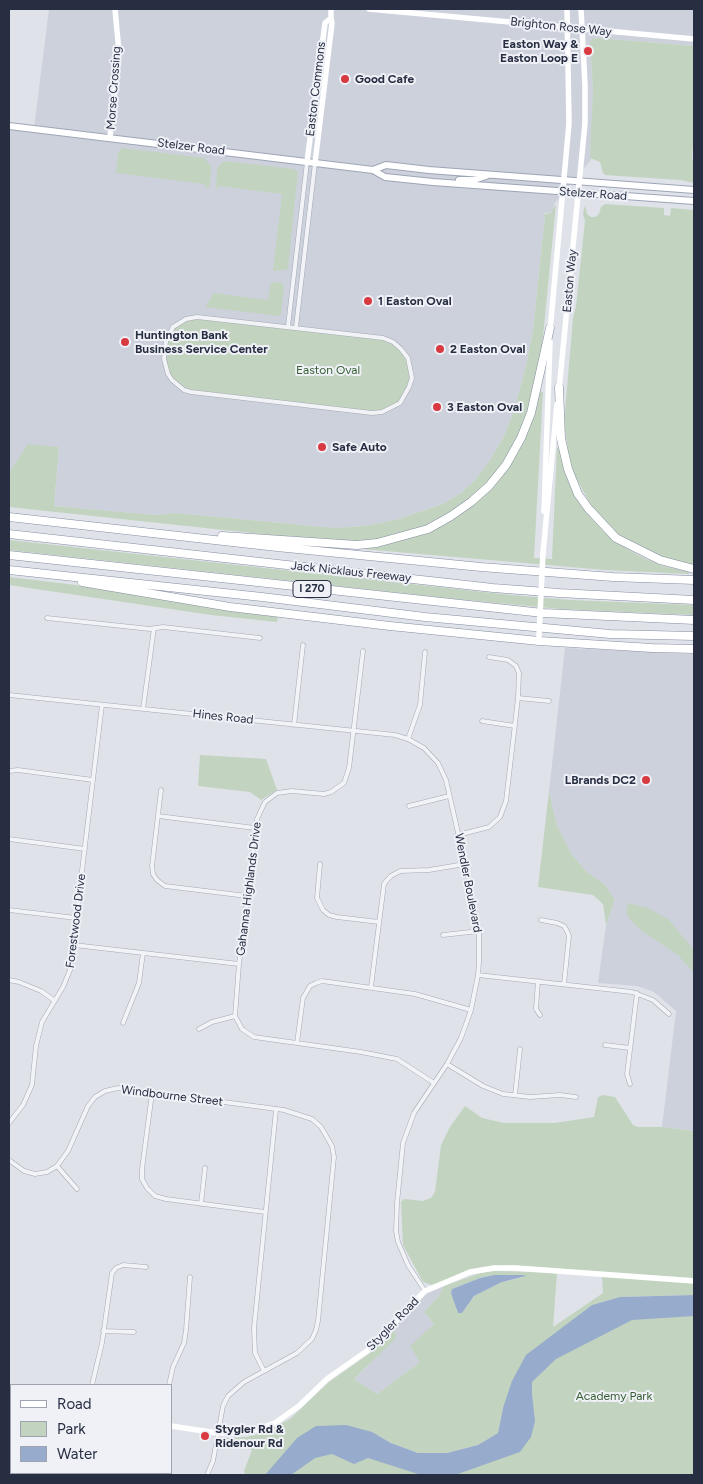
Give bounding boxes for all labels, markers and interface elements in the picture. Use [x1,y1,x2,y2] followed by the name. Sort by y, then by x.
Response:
[510,15,612,39] street label: Brighton Rose Way
[500,37,578,65] place label: Easton Way & Easton Loop E
[303,41,329,137] street label: Easton Commons
[582,45,594,57] marker: Easton Way & Easton Loop E
[104,46,124,130] street label: Morse Crossing
[355,72,414,86] place label: Good Cafe
[339,73,351,85] marker: Good Cafe
[156,136,226,158] street label: Stelzer Road
[559,184,627,204] street label: Stelzer Road
[560,249,580,313] street label: Easton Way
[378,294,452,308] place label: 1 Easton Oval
[362,295,374,307] marker: 1 Easton Oval
[135,328,268,356] place label: Huntington Bank Business Service Center
[119,336,131,348] marker: Huntington Bank Business Service Center
[450,342,525,356] place label: 2 Easton Oval
[434,343,446,355] marker: 2 Easton Oval
[296,363,360,377] park label: Easton Oval
[447,400,522,414] place label: 3 Easton Oval
[431,401,443,413] marker: 3 Easton Oval
[332,440,387,454] place label: Safe Auto
[316,441,328,453] marker: Safe Auto
[290,559,412,585] street label: Jack Nicklaus Freeway
[293,580,331,598] road number: I 270
[192,707,254,727] street label: Hines Road
[565,773,636,787] place label: LBrands DC2
[640,774,652,786] marker: LBrands DC2
[234,821,264,957] street label: Gahanna Highlands Drive
[451,832,485,934] street label: Wendler Boulevard
[63,873,89,969] street label: Forestwood Drive
[120,1083,224,1109] street label: Windbourne Street
[364,1294,422,1354] street label: Stygler Road
[10,1384,172,1474] legend
[576,1389,652,1403] park label: Academy Park
[57,1395,92,1413] text: Road
[57,1420,86,1438] text: Park
[215,1422,284,1450] place label: Stygler Rd & Ridenour Rd
[199,1430,211,1442] marker: Stygler Rd & Ridenour Rd
[57,1445,97,1463] text: Water

